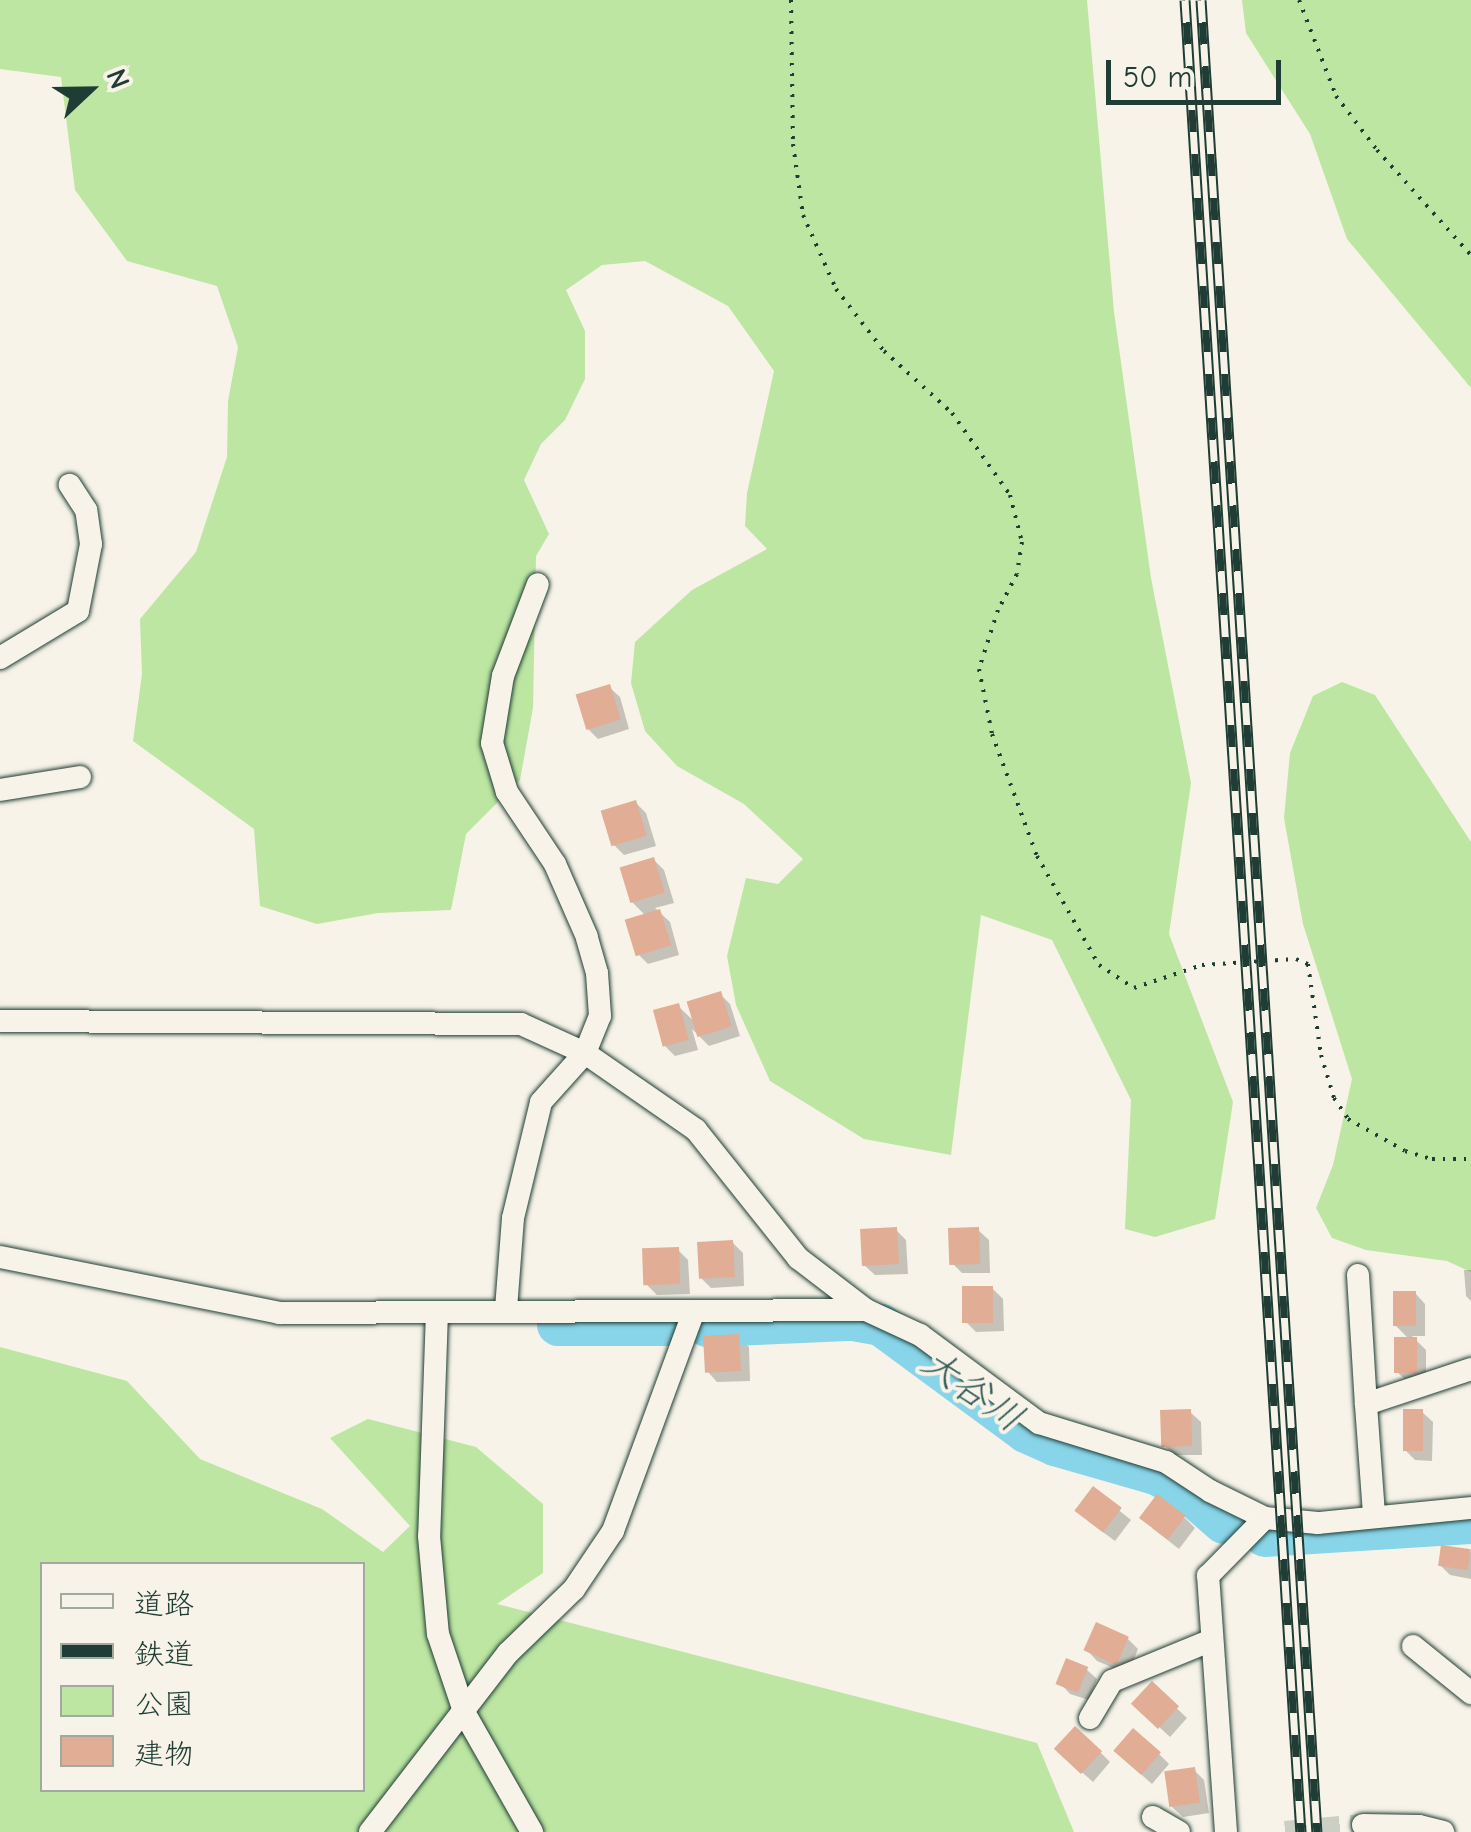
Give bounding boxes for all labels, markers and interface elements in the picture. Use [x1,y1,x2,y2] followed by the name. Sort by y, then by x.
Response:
[40,40,140,140] north arrow
[1111,40,1286,102] scale bar
[1123,60,1192,95] text: 50 m
[100,64,136,93] text: N
[912,1340,1032,1442] water label: 大谷川
[40,1562,365,1792] legend
[134,1587,194,1622] text: 道路
[134,1637,194,1672] text: 鉄道
[134,1687,194,1722] text: 公園
[134,1737,194,1772] text: 建物

